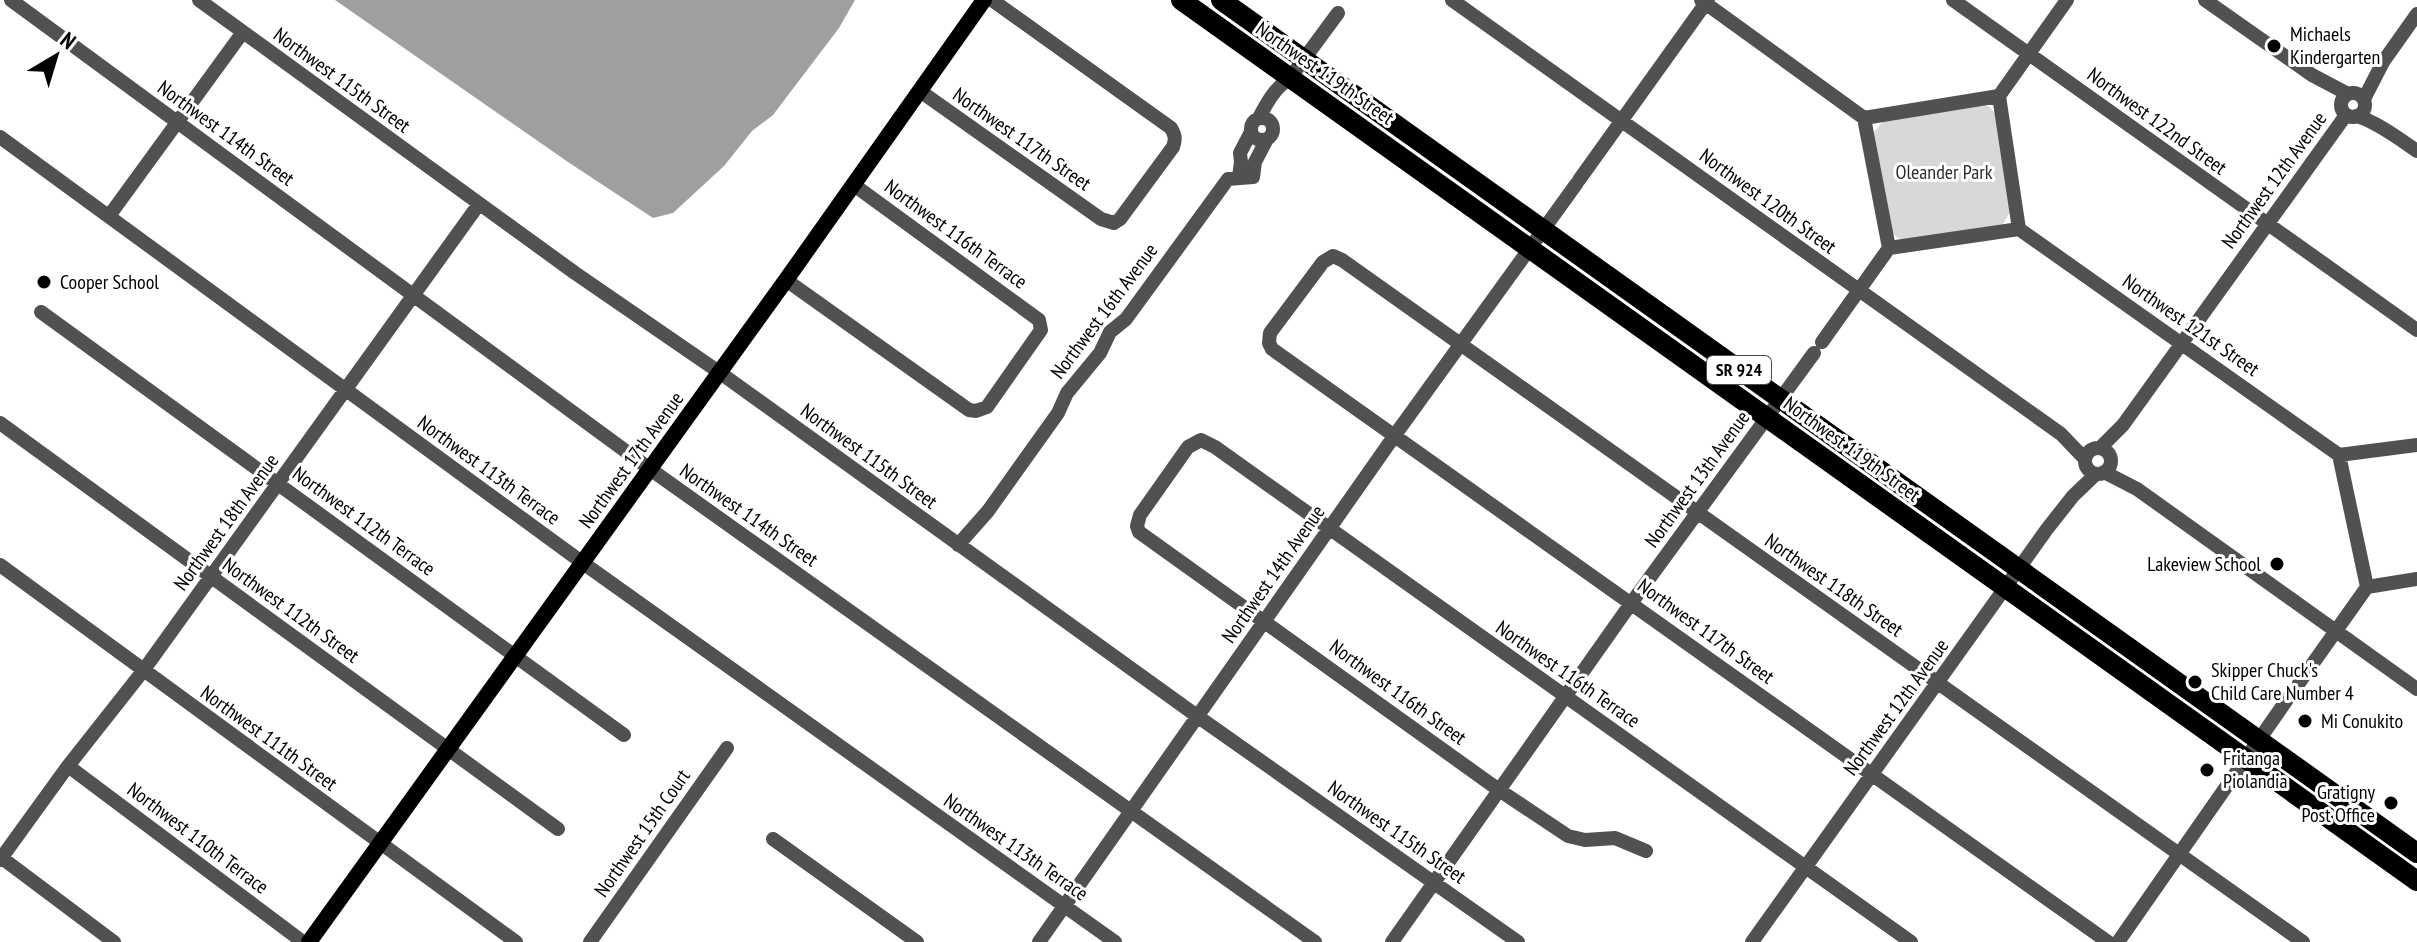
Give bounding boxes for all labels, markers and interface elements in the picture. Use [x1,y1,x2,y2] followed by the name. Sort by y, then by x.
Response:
[16,16,96,96] north arrow
[1251,16,1400,131] street label: Northwest 119th Street
[2290,21,2380,70] place label: Michaels Kindergarten
[268,22,416,139] street label: Northwest 115th Street
[55,26,82,55] text: N
[2265,37,2283,55] marker: Michaels Kindergarten
[2082,62,2232,181] street label: Northwest 122nd Street
[152,75,300,192] street label: Northwest 114th Street
[948,82,1097,197] street label: Northwest 117th Street
[2216,107,2332,253] street label: Northwest 12th Avenue
[1694,143,1842,260] street label: Northwest 120th Street
[1895,159,1993,185] park label: Oleander Park
[880,173,1032,295] street label: Northwest 116th Terrace
[1045,238,1163,384] street label: Northwest 16th Avenue
[2118,268,2265,382] street label: Northwest 121st Street
[60,269,159,295] place label: Cooper School
[35,273,53,291] marker: Cooper School
[1707,356,1771,384] road number: SR 924
[573,387,689,533] street label: Northwest 17th Avenue
[1778,391,1926,508] street label: Northwest 119th Street
[795,398,943,515] street label: Northwest 115th Street
[1639,406,1755,552] street label: Northwest 13th Avenue
[413,409,565,531] street label: Northwest 113th Terrace
[168,449,284,595] street label: Northwest 18th Avenue
[675,458,824,573] street label: Northwest 114th Street
[288,460,440,582] street label: Northwest 112th Terrace
[1216,500,1330,648] street label: Northwest 14th Avenue
[1760,528,1909,643] street label: Northwest 118th Street
[2147,551,2261,577] place label: Lakeview School
[217,552,365,669] street label: Northwest 112th Street
[2268,555,2286,573] marker: Lakeview School
[1632,573,1780,690] street label: Northwest 117th Street
[1491,615,1645,733] street label: Northwest 116th Terrace
[1324,634,1472,751] street label: Northwest 116th Street
[1838,634,1954,780] street label: Northwest 12th Avenue
[2211,657,2354,706] place label: Skipper Chuck's Child Care Number 4
[2186,673,2204,691] marker: Skipper Chuck's Child Care Number 4
[195,680,343,797] street label: Northwest 111th Street
[2321,708,2403,734] place label: Mi Conukito
[2296,712,2314,730] marker: Mi Conukito
[2223,745,2287,794] place label: Fritanga Piolandia
[2198,761,2216,779] marker: Fritanga Piolandia
[588,764,696,902] street label: Northwest 15th Court
[1323,775,1472,890] street label: Northwest 115th Street
[122,776,274,900] street label: Northwest 110th Terrace
[2302,779,2375,828] place label: Gratigny Post Office
[939,788,1093,906] street label: Northwest 113th Terrace
[2382,794,2400,812] marker: Gratigny Post Office

